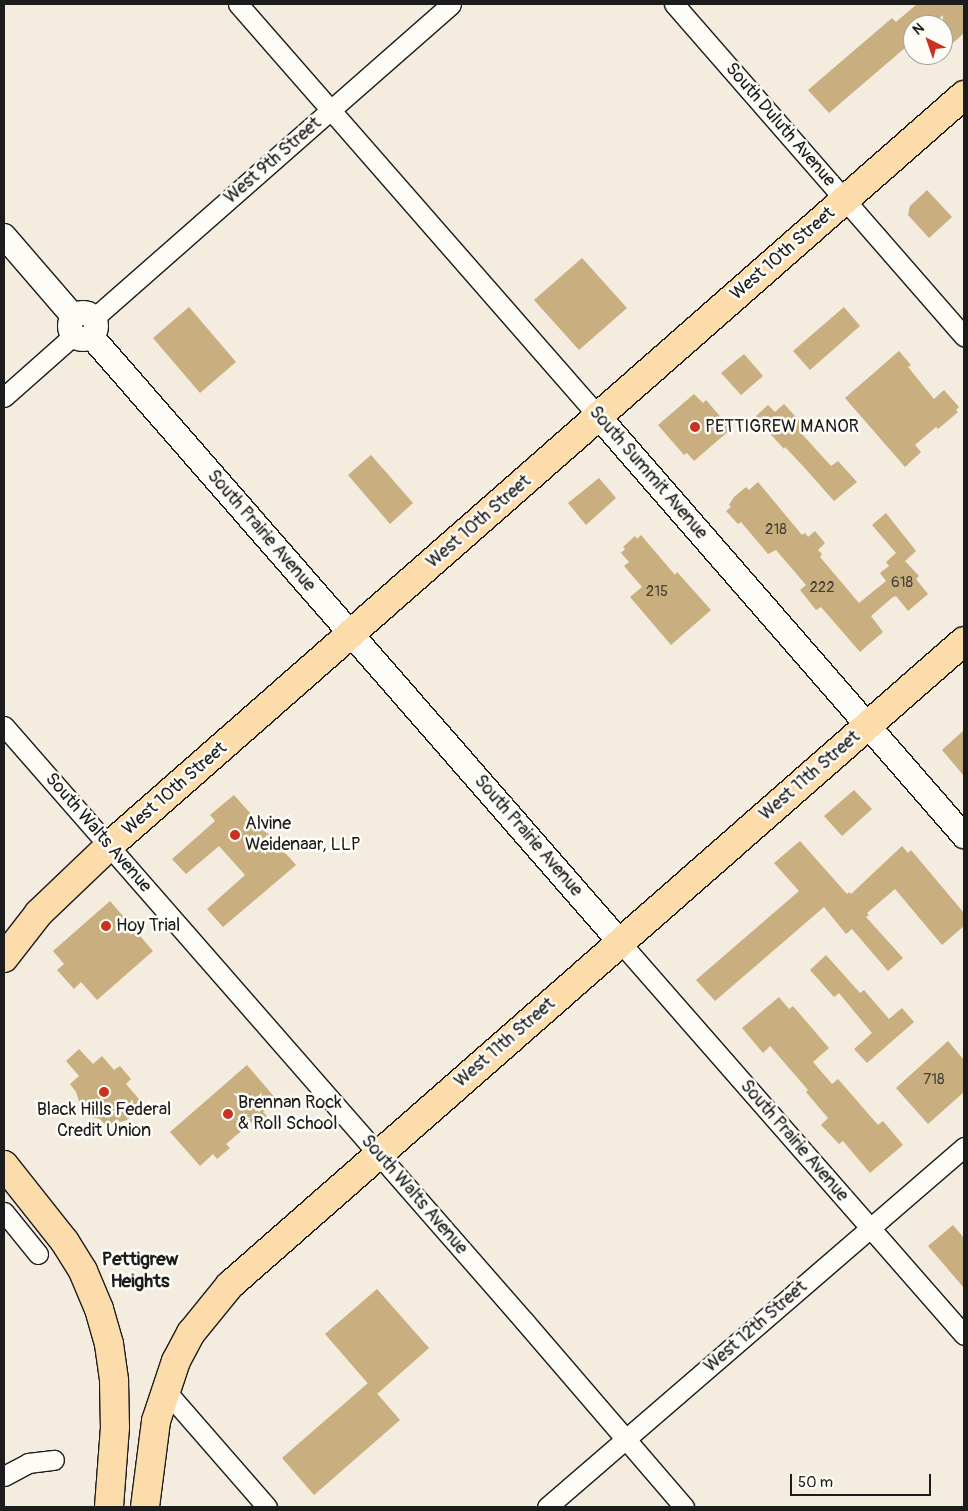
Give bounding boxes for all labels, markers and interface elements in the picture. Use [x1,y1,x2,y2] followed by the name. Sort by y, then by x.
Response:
[903,15,953,65] north arrow
[909,20,928,39] text: N
[720,59,840,191] street label: South Duluth Avenue
[220,113,326,209] street label: West 9th Street
[726,203,840,305] street label: West 10th Street
[584,402,712,544] street label: South Summit Avenue
[705,416,859,438] place label: PETTIGREW MANOR
[689,421,701,433] marker: PETTIGREW MANOR
[202,466,320,596] street label: South Prairie Avenue
[422,471,536,573] street label: West 10th Street
[765,521,787,539] house number: 218
[891,574,913,592] house number: 618
[809,579,835,597] house number: 222
[646,583,668,601] house number: 215
[755,727,865,825] street label: West 11th Street
[118,738,232,840] street label: West 10th Street
[40,769,156,897] street label: South Walts Avenue
[469,771,587,901] street label: South Prairie Avenue
[245,814,361,856] place label: Alvine Weidenaar, LLP
[229,829,241,841] marker: Alvine Weidenaar, LLP
[116,915,180,937] place label: Hoy Trial
[100,920,112,932] marker: Hoy Trial
[450,994,560,1092] street label: West 11th Street
[923,1071,945,1089] house number: 718
[735,1076,853,1206] street label: South Prairie Avenue
[98,1086,110,1098] marker: Black Hills Federal Credit Union
[238,1093,342,1136] place label: Brennan Rock & Roll School
[37,1100,171,1142] place label: Black Hills Federal Credit Union
[222,1108,234,1120] marker: Brennan Rock & Roll School
[356,1131,472,1259] street label: South Walts Avenue
[102,1249,178,1293] district label: Pettigrew Heights
[700,1277,812,1377] street label: West 12th Street
[793,1464,934,1496] scale bar
[798,1473,833,1492] text: 50 m

